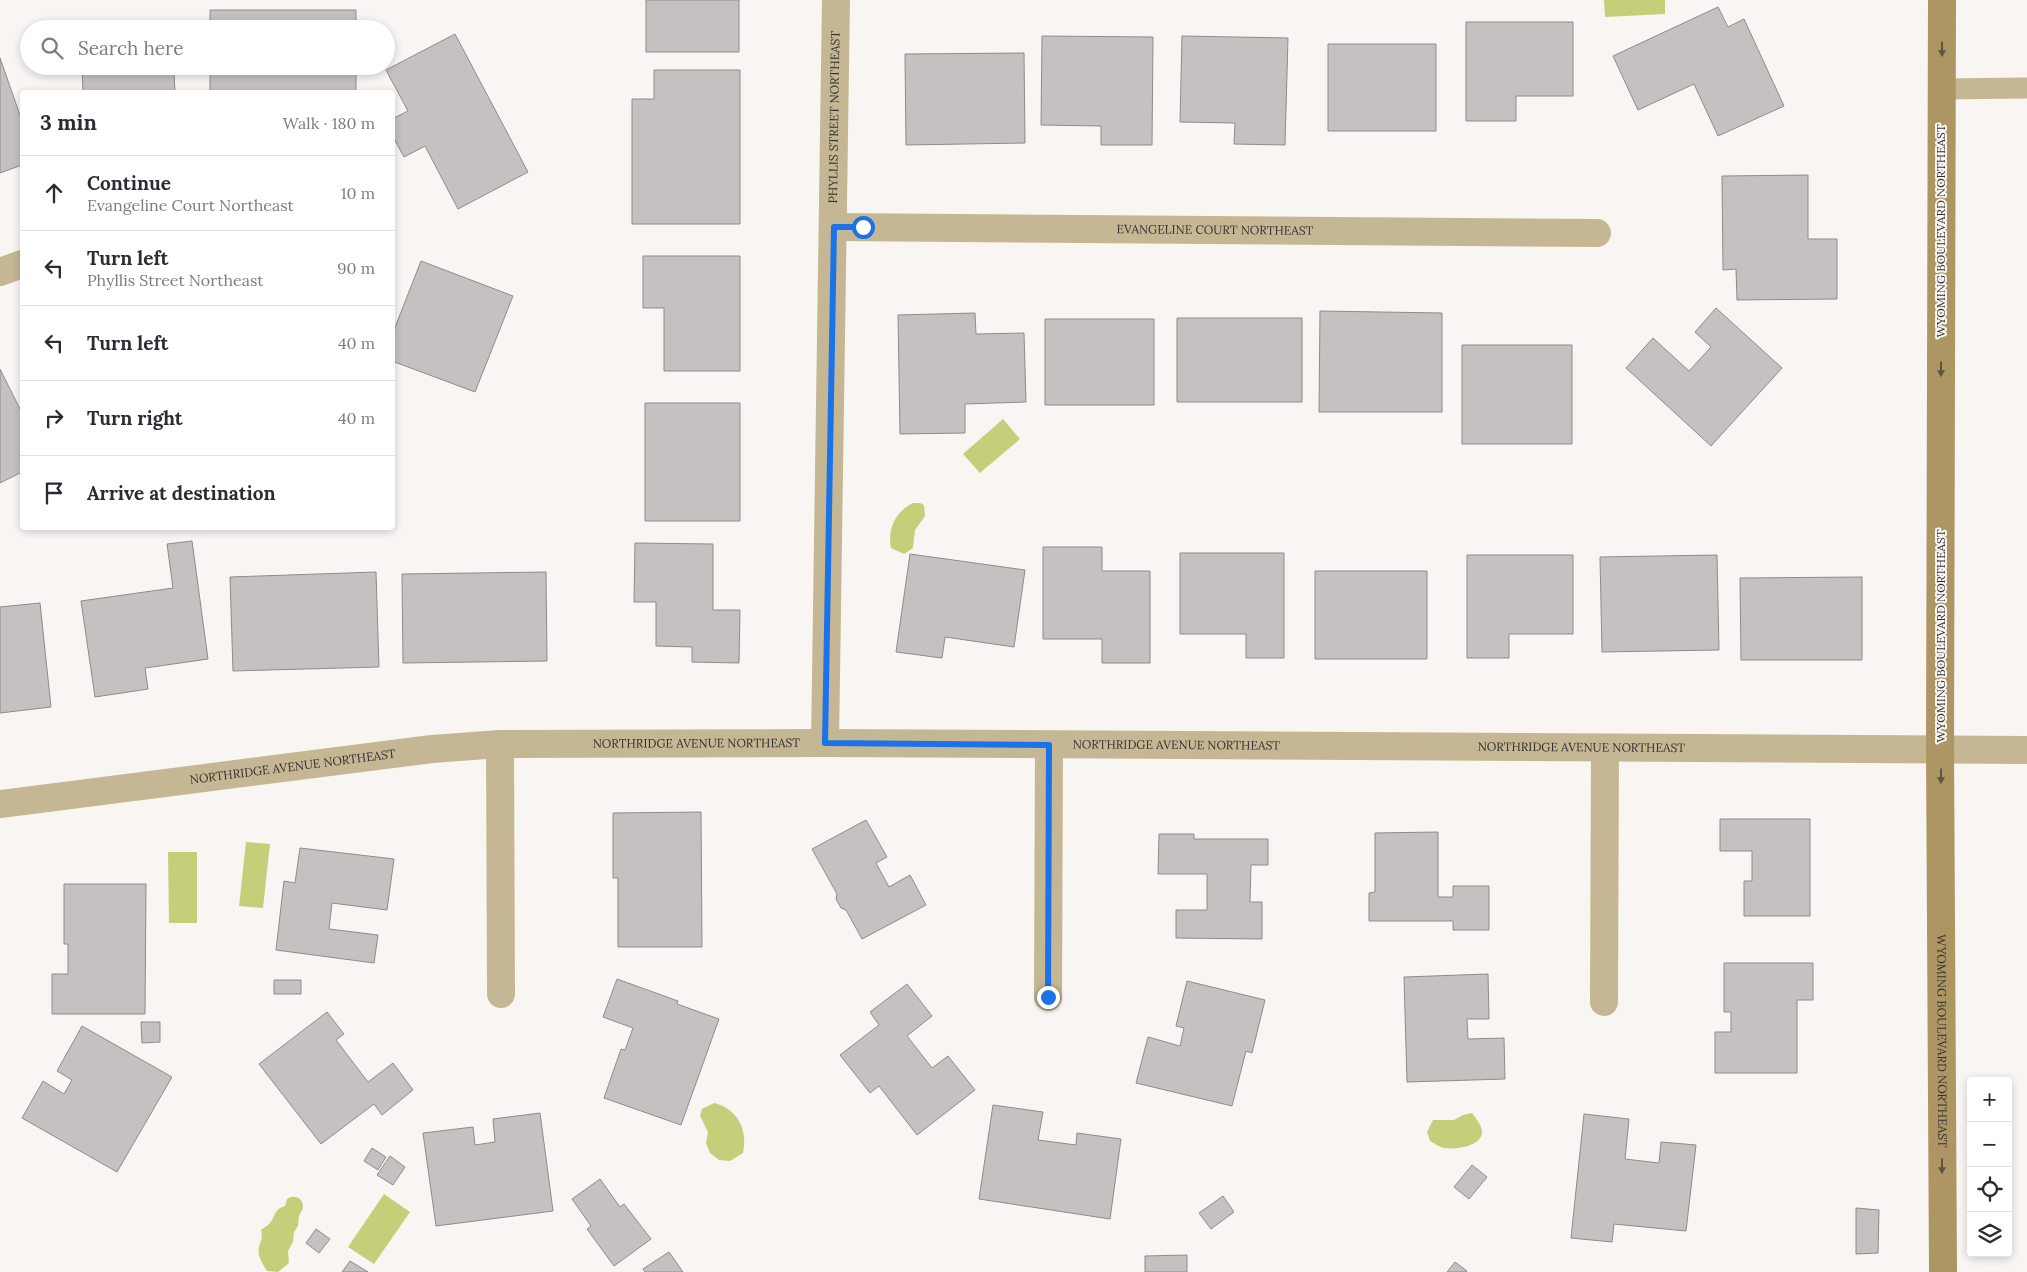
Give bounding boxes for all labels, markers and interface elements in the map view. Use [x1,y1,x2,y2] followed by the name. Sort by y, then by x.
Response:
[20,20,395,75] search box
[825,30,843,203] street label: PHYLLIS STREET NORTHEAST
[38,34,66,62] icon: search
[78,36,184,60] text: Search here
[1938,41,1946,57] one-way arrow
[40,109,97,136] text: 3 min
[283,113,375,133] text: Walk · 180 m
[1933,124,1948,338] street label: WYOMING BOULEVARD NORTHEAST
[87,171,171,195] text: Continue
[40,179,68,207] icon: ahead
[341,183,375,203] text: 10 m
[87,195,294,215] text: Evangeline Court Northeast
[852,216,875,239] route start
[1117,221,1314,238] street label: EVANGELINE COURT NORTHEAST
[87,246,168,270] text: Turn left
[40,254,68,282] icon: left
[337,258,375,278] text: 90 m
[87,270,264,290] text: Phyllis Street Northeast
[40,329,68,357] icon: left
[87,331,168,355] text: Turn left
[338,333,375,353] text: 40 m
[1937,361,1945,377] one-way arrow
[40,404,68,432] icon: right
[87,406,183,430] text: Turn right
[338,408,375,428] text: 40 m
[40,479,68,507] icon: arrive
[87,481,276,505] text: Arrive at destination
[1933,529,1948,743] street label: WYOMING BOULEVARD NORTHEAST
[593,735,800,751] street label: NORTHRIDGE AVENUE NORTHEAST
[1073,736,1280,753] street label: NORTHRIDGE AVENUE NORTHEAST
[1478,739,1685,755] street label: NORTHRIDGE AVENUE NORTHEAST
[189,746,397,787] street label: NORTHRIDGE AVENUE NORTHEAST
[1937,768,1945,784] one-way arrow
[1934,934,1950,1148] street label: WYOMING BOULEVARD NORTHEAST
[1037,986,1060,1009] route end
[1967,1077,2012,1257] map controls
[1967,1077,2012,1122] button: +
[1967,1122,2012,1167] button: −
[1938,1158,1946,1174] one-way arrow
[1967,1167,2012,1212] button: locate
[1967,1212,2012,1257] button: layers

